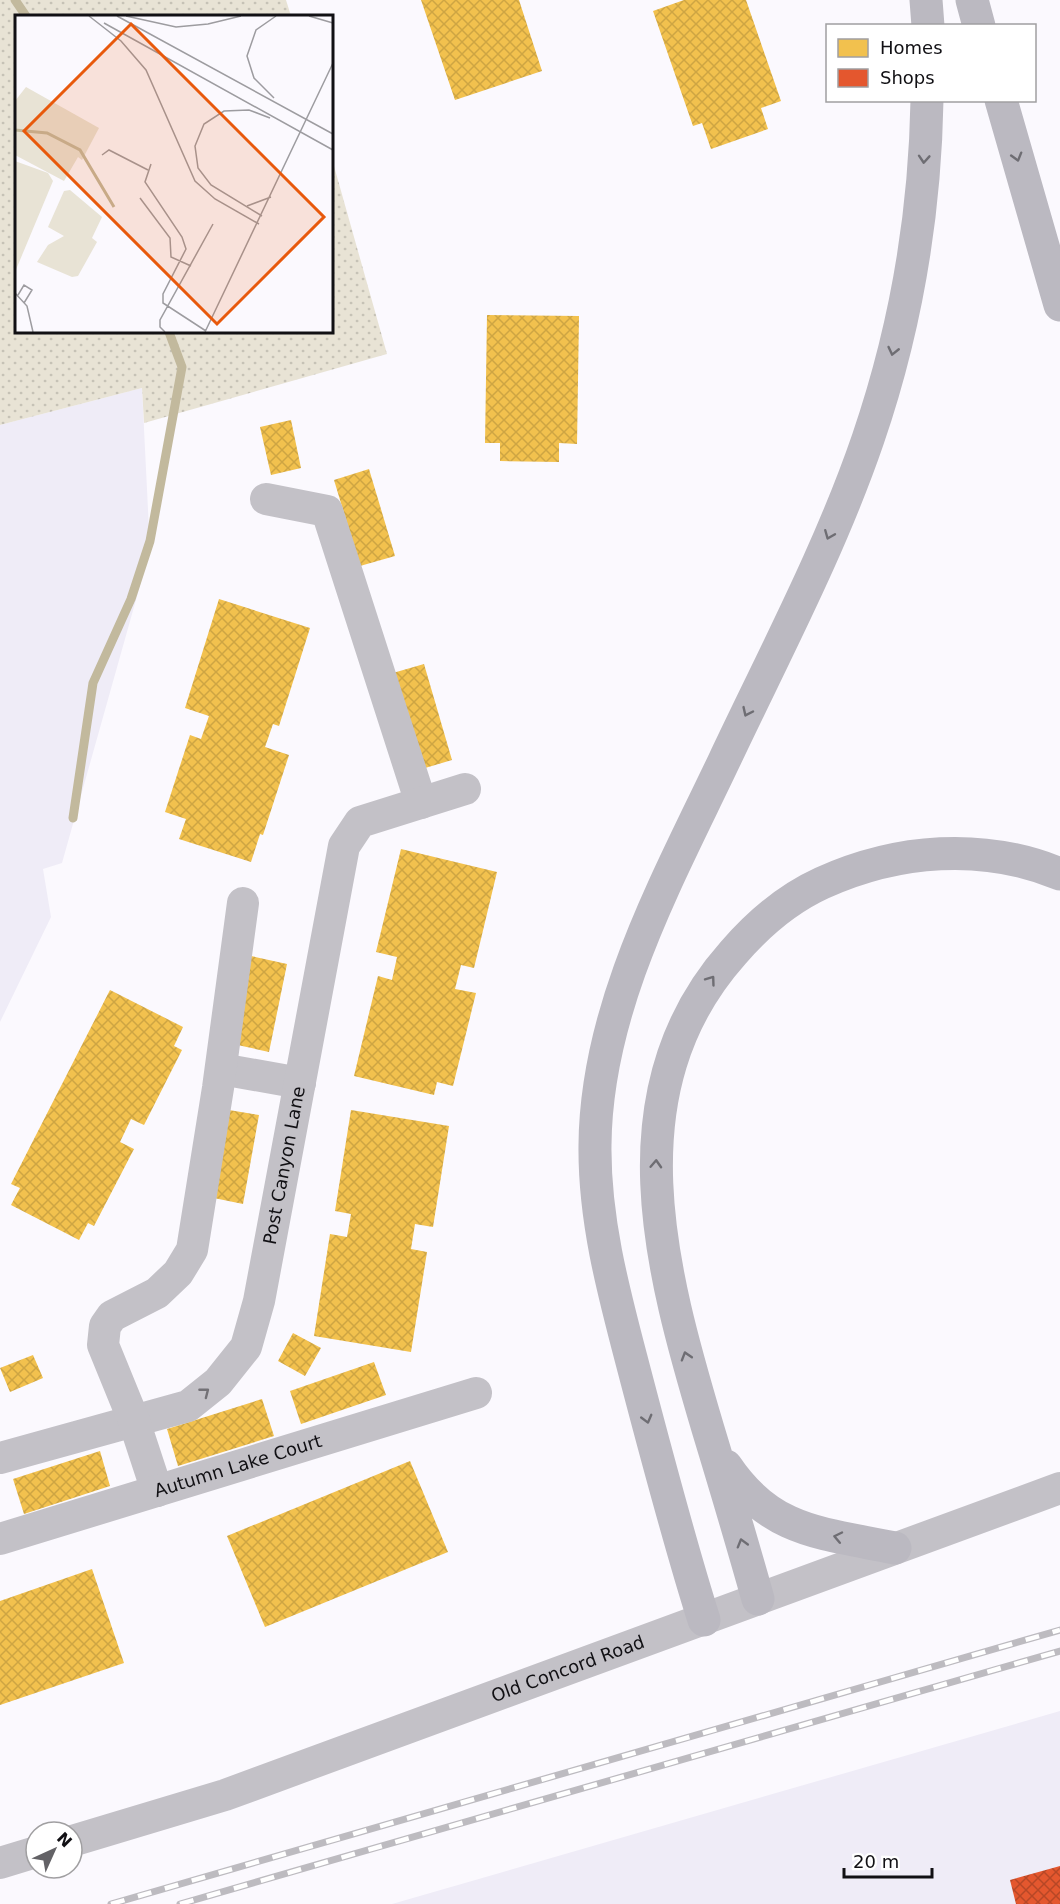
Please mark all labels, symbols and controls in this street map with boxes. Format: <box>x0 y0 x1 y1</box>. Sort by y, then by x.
inset map <box>15 15 333 333</box>
legend <box>826 24 1036 102</box>
text: Homes <box>880 37 943 58</box>
text: Shops <box>880 67 935 88</box>
one-way arrow <box>1010 151 1022 162</box>
one-way arrow <box>917 154 930 163</box>
one-way arrow <box>887 346 900 356</box>
one-way arrow <box>824 529 836 540</box>
one-way arrow <box>742 705 754 716</box>
one-way arrow <box>704 976 715 987</box>
street label: Post Canyon Lane <box>259 1084 309 1246</box>
one-way arrow <box>649 1159 662 1168</box>
one-way arrow <box>681 1351 693 1362</box>
one-way arrow <box>199 1389 210 1400</box>
one-way arrow <box>640 1413 652 1423</box>
street label: Autumn Lake Court <box>152 1430 324 1501</box>
one-way arrow <box>833 1531 843 1544</box>
one-way arrow <box>737 1538 749 1548</box>
street label: Old Concord Road <box>488 1631 647 1706</box>
north arrow <box>24 1820 84 1880</box>
text: N <box>53 1828 76 1851</box>
scale bar <box>844 1841 932 1879</box>
text: 20 m <box>853 1851 899 1872</box>

